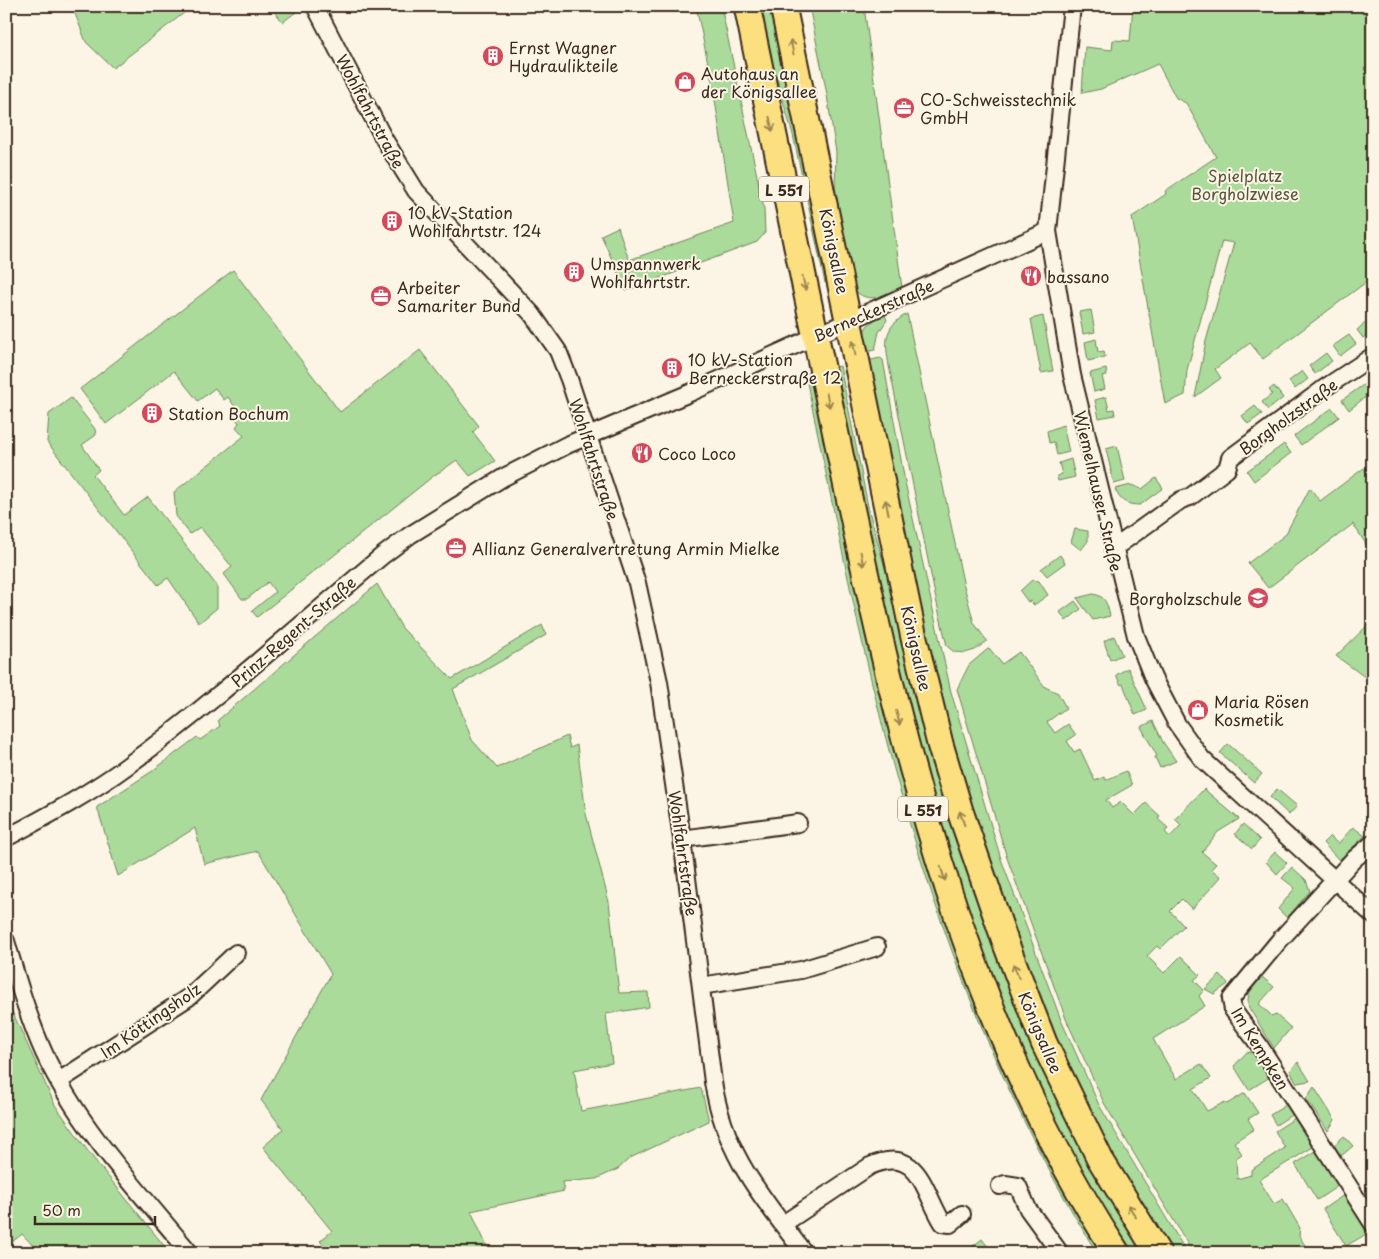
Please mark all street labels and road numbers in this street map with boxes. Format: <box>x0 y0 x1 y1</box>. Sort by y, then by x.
street label: Wohlfahrtstraße <box>331 50 411 172</box>
road number: L 551 <box>759 176 809 202</box>
street label: Königsallee <box>814 206 856 296</box>
street label: Berneckerstraße <box>809 273 937 347</box>
street label: Borgholzstraße <box>1234 372 1342 460</box>
street label: Wohlfahrtstraße <box>564 395 626 523</box>
street label: Wiemelhauser Straße <box>1069 408 1129 574</box>
street label: Prinz-Regent-Straße <box>225 570 361 692</box>
street label: Königsallee <box>896 603 939 693</box>
street label: Wohlfahrtstraße <box>663 789 705 917</box>
road number: L 551 <box>898 796 948 822</box>
street label: Im Köttingsholz <box>95 976 205 1064</box>
street label: Königsallee <box>1013 987 1069 1077</box>
street label: Im Kempken <box>1226 1002 1296 1094</box>

